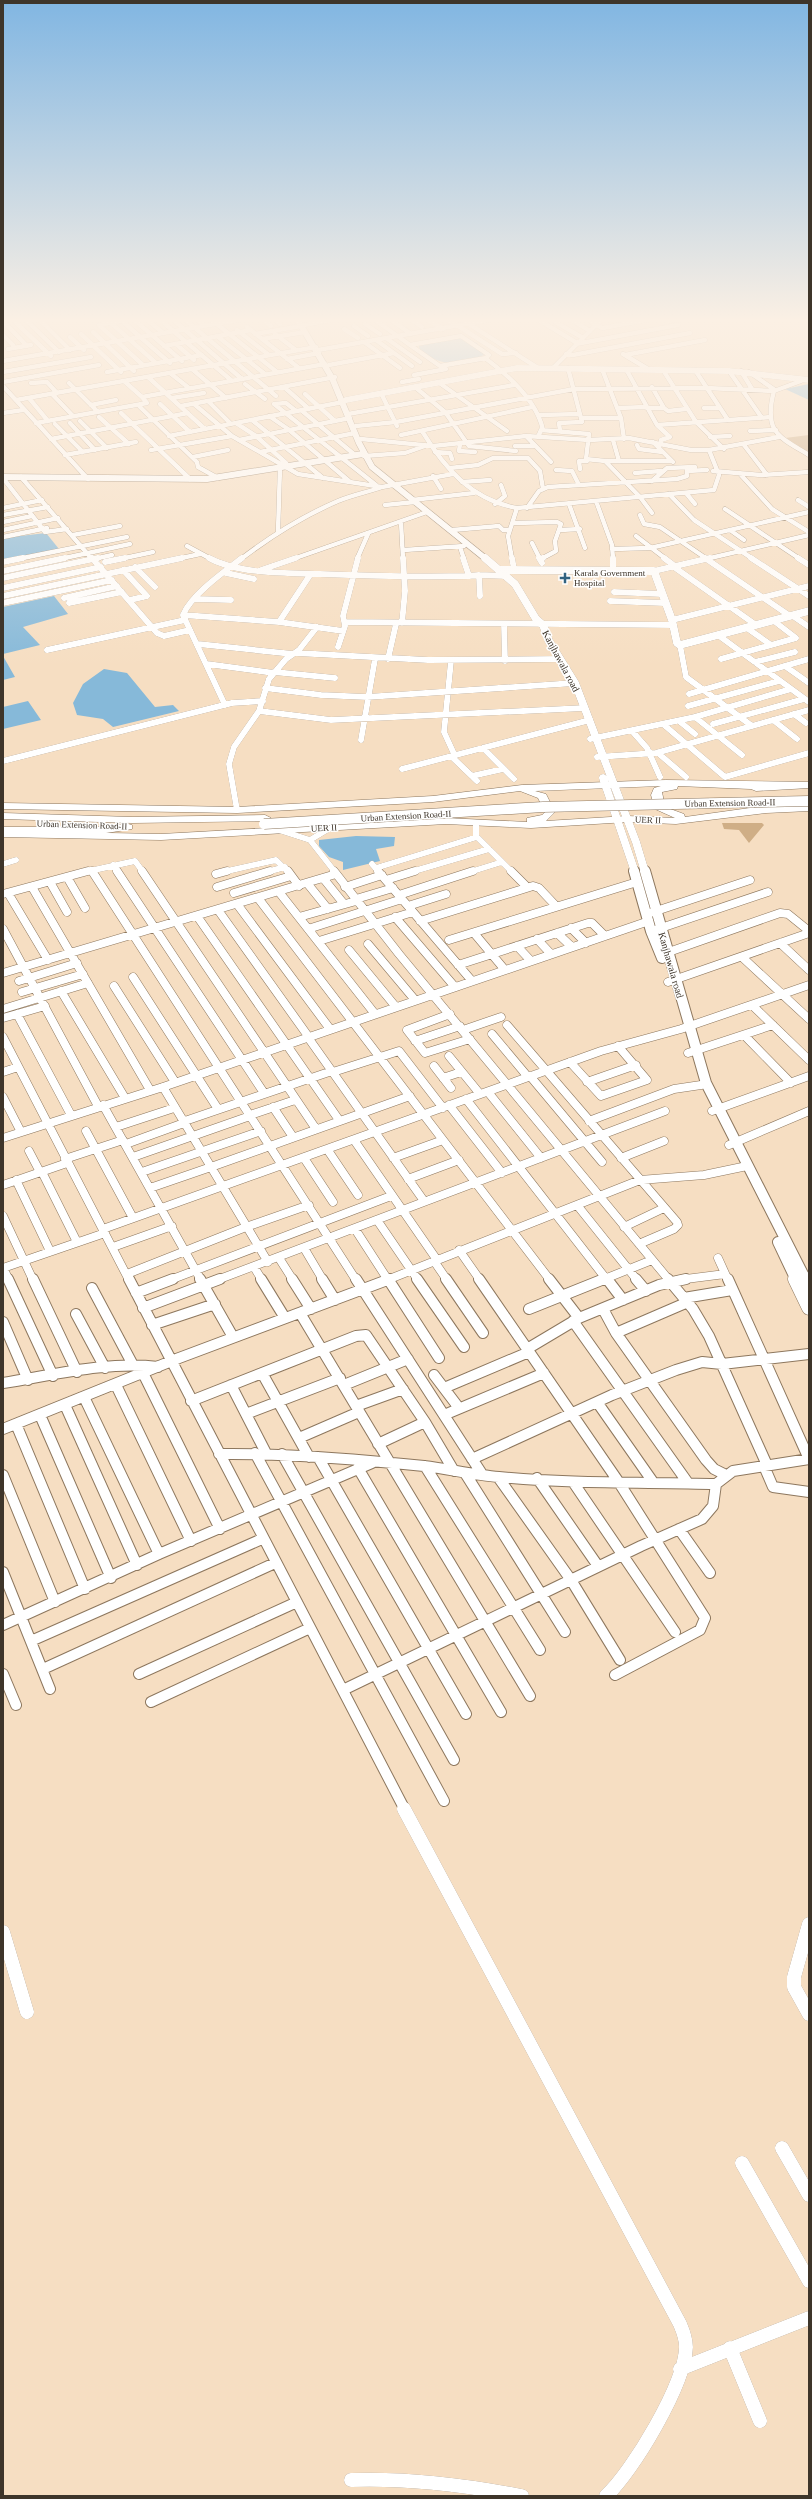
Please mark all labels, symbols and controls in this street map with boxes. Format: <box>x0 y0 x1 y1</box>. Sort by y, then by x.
place label: Karala Government Hospital <box>574 568 646 588</box>
marker: Karala Government Hospital <box>559 572 571 584</box>
street label: Kanjhawala road <box>540 628 582 694</box>
street label: Urban Extension Road-II <box>684 797 776 809</box>
street label: Urban Extension Road-II <box>360 809 452 823</box>
street label: UER II <box>635 815 661 825</box>
street label: Urban Extension Road-II <box>36 818 128 832</box>
street label: UER II <box>311 822 337 834</box>
street label: Kanjhawala road <box>656 931 686 999</box>

